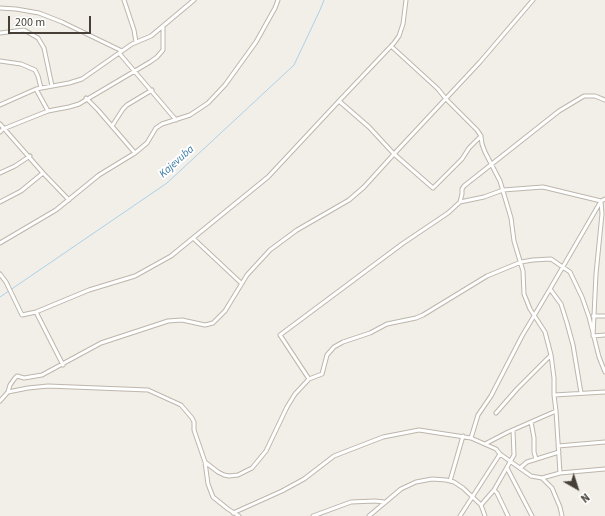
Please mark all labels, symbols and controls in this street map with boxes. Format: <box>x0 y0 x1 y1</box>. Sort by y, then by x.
scale bar <box>10 8 93 34</box>
text: 200 m <box>15 14 45 31</box>
water label: Kajevuba <box>157 143 197 181</box>
north arrow <box>557 468 597 508</box>
text: N <box>577 490 592 506</box>

